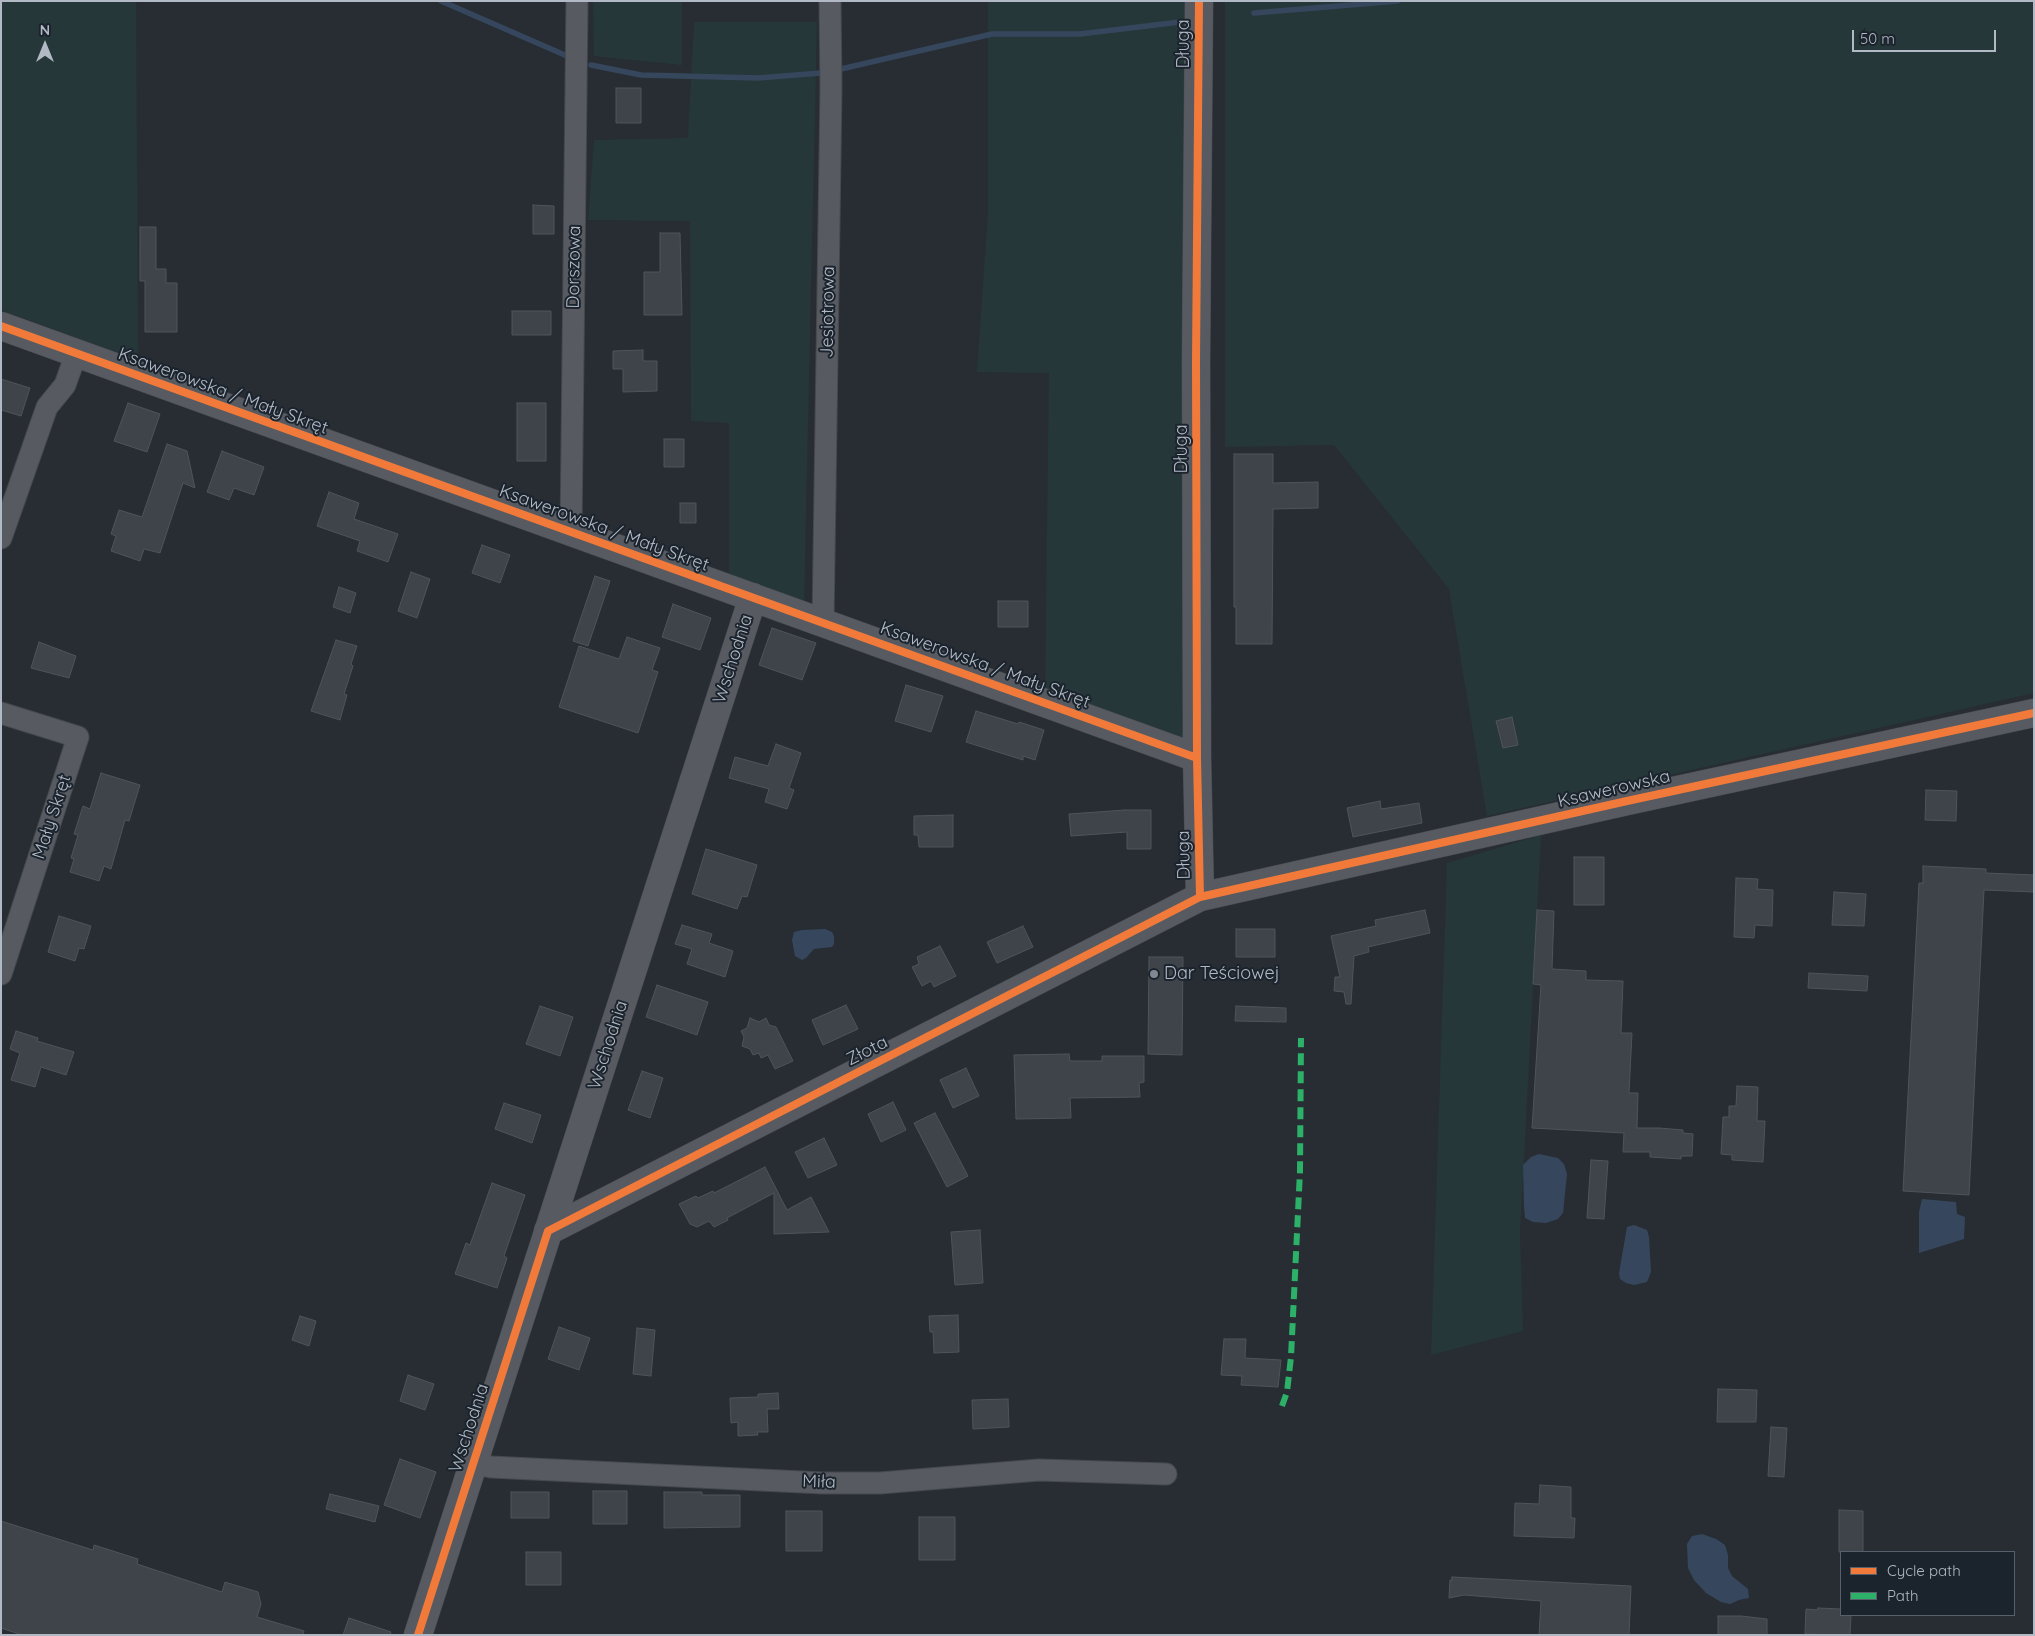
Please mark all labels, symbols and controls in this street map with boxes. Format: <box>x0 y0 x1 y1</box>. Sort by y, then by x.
street label: Długa <box>1173 19 1195 69</box>
north arrow <box>20 20 70 70</box>
scale bar <box>1855 20 1999 52</box>
text: N <box>40 21 50 39</box>
text: 50 m <box>1860 29 1895 48</box>
street label: Dorszowa <box>562 225 586 309</box>
street label: Jesiotrowa <box>816 266 840 358</box>
street label: Ksawerowska / Mały Skręt <box>115 343 331 439</box>
street label: Długa <box>1171 424 1193 474</box>
street label: Ksawerowska / Mały Skręt <box>496 480 712 576</box>
street label: Wschodnia <box>708 612 758 706</box>
street label: Ksawerowska / Mały Skręt <box>877 617 1093 713</box>
street label: Ksawerowska <box>1556 766 1672 812</box>
street label: Mały Skręt <box>28 772 76 862</box>
street label: Długa <box>1173 830 1195 880</box>
place label: Dar Teściowej <box>1164 963 1280 985</box>
marker: Dar Teściowej <box>1148 968 1160 980</box>
street label: Wschodnia <box>583 998 633 1092</box>
street label: Złota <box>843 1031 891 1071</box>
street label: Wschodnia <box>444 1381 494 1475</box>
street label: Miła <box>802 1471 836 1493</box>
legend <box>1840 1551 2015 1616</box>
text: Cycle path <box>1887 1561 1961 1580</box>
text: Path <box>1887 1586 1919 1605</box>

